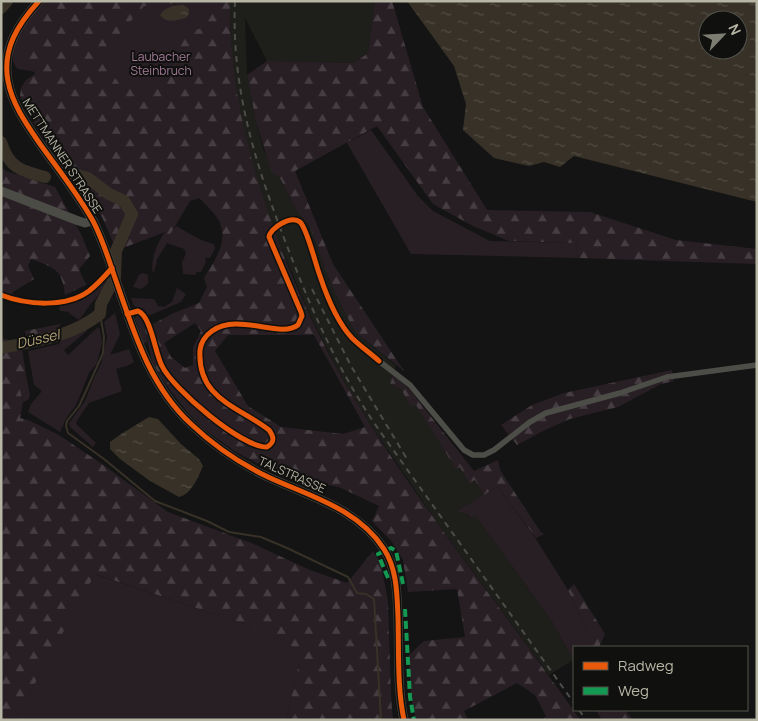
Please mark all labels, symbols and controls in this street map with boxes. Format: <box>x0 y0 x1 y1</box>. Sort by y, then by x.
north arrow <box>698 10 748 60</box>
text: N <box>724 21 746 38</box>
park label: Laubacher Steinbruch <box>130 48 192 79</box>
street label: METTMANNER STRASSE <box>19 95 106 217</box>
water label: Düssel <box>14 324 63 353</box>
street label: TALSTRASSE <box>256 452 329 497</box>
legend <box>573 646 748 711</box>
text: Radweg <box>618 655 674 676</box>
text: Weg <box>618 680 649 701</box>

